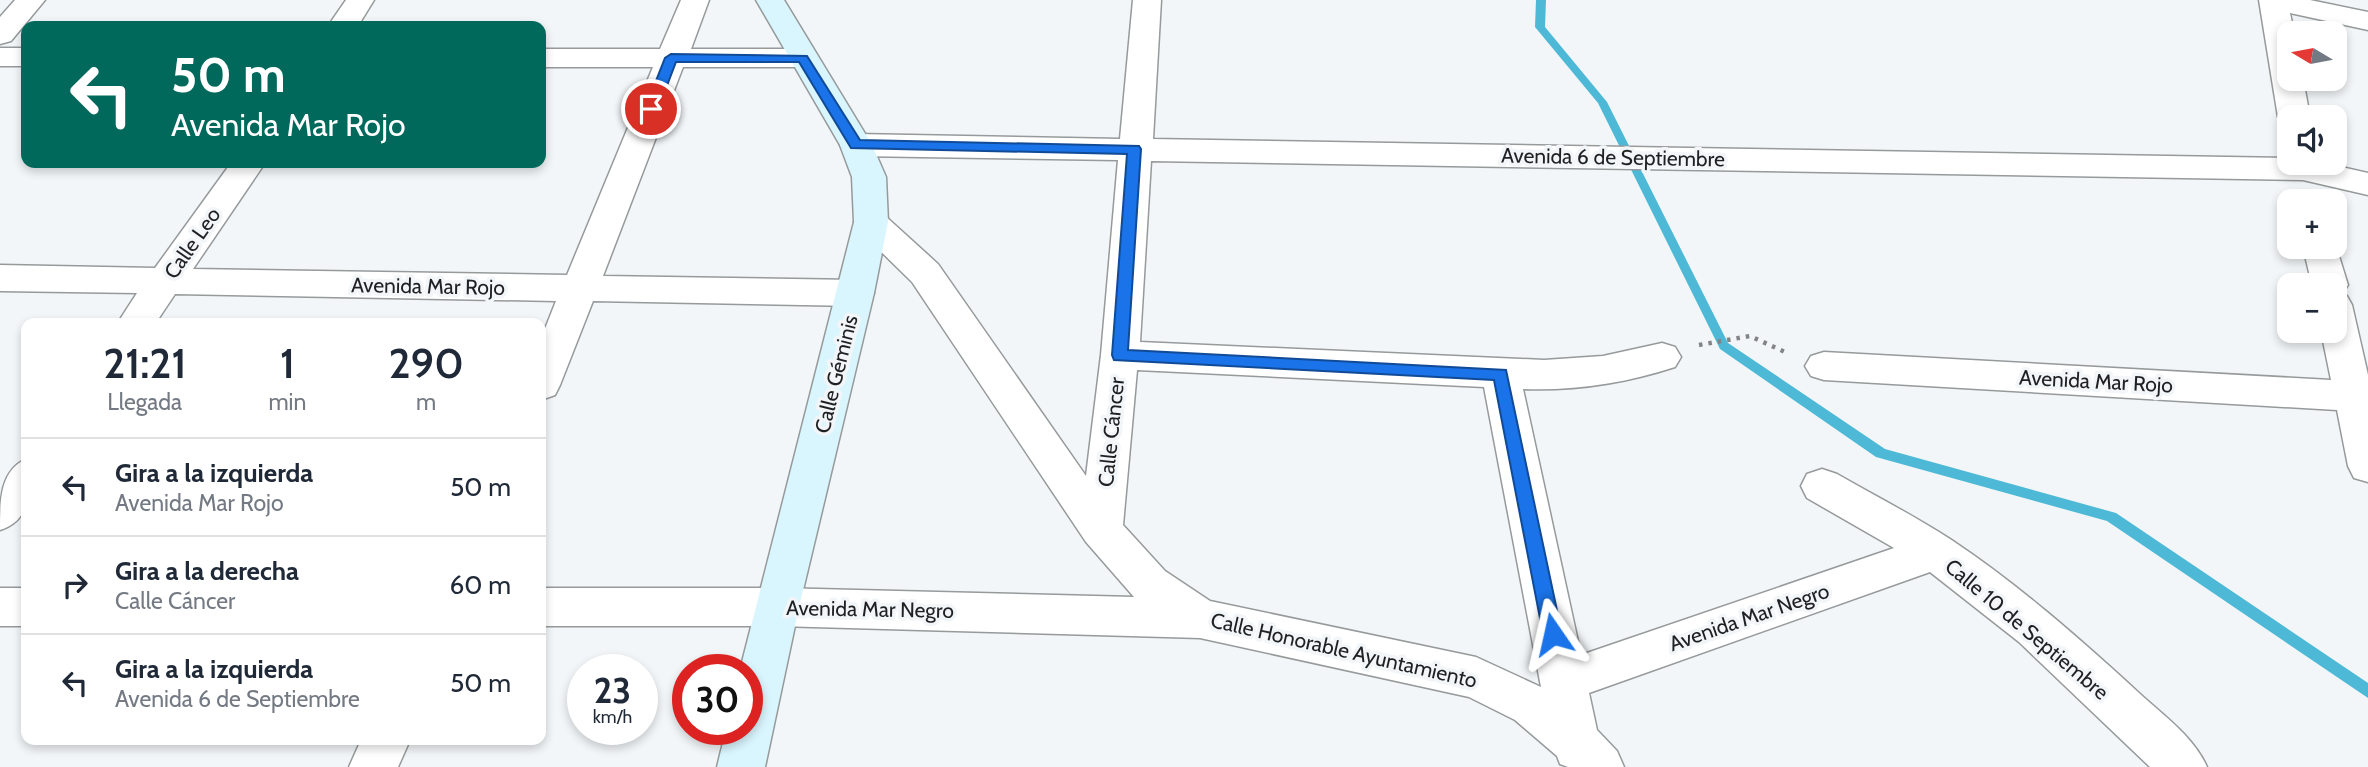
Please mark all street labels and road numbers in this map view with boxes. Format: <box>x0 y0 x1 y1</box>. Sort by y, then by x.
street label: Avenida 6 de Septiembre <box>1501 143 1725 171</box>
street label: Calle Leo <box>159 203 225 283</box>
street label: Avenida Mar Rojo <box>351 272 505 301</box>
street label: Calle Géminis <box>809 312 863 436</box>
street label: Avenida Mar Rojo <box>2018 364 2174 399</box>
street label: Calle Cáncer <box>1093 376 1129 488</box>
street label: Calle 10 de Septiembre <box>1940 553 2114 705</box>
street label: Avenida Mar Negro <box>1666 578 1832 656</box>
street label: Avenida Mar Negro <box>786 595 954 623</box>
street label: Calle Honorable Ayuntamiento <box>1208 607 1480 693</box>

